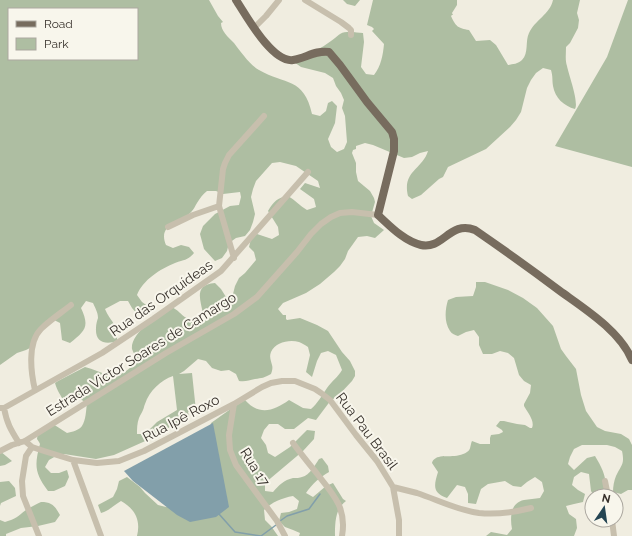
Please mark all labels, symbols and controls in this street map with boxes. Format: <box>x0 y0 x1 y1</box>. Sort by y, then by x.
legend <box>8 8 138 60</box>
text: Road <box>44 17 73 31</box>
text: Park <box>44 37 69 51</box>
street label: Rua das Orquídeas <box>107 256 216 339</box>
street label: Estrada Victor Soares de Camargo <box>43 289 239 419</box>
street label: Rua Pau Brasil <box>333 389 401 473</box>
street label: Rua Ipê Roxo <box>140 391 222 445</box>
street label: Rua 17 <box>237 445 273 489</box>
north arrow <box>584 488 624 528</box>
text: N <box>601 491 612 506</box>

